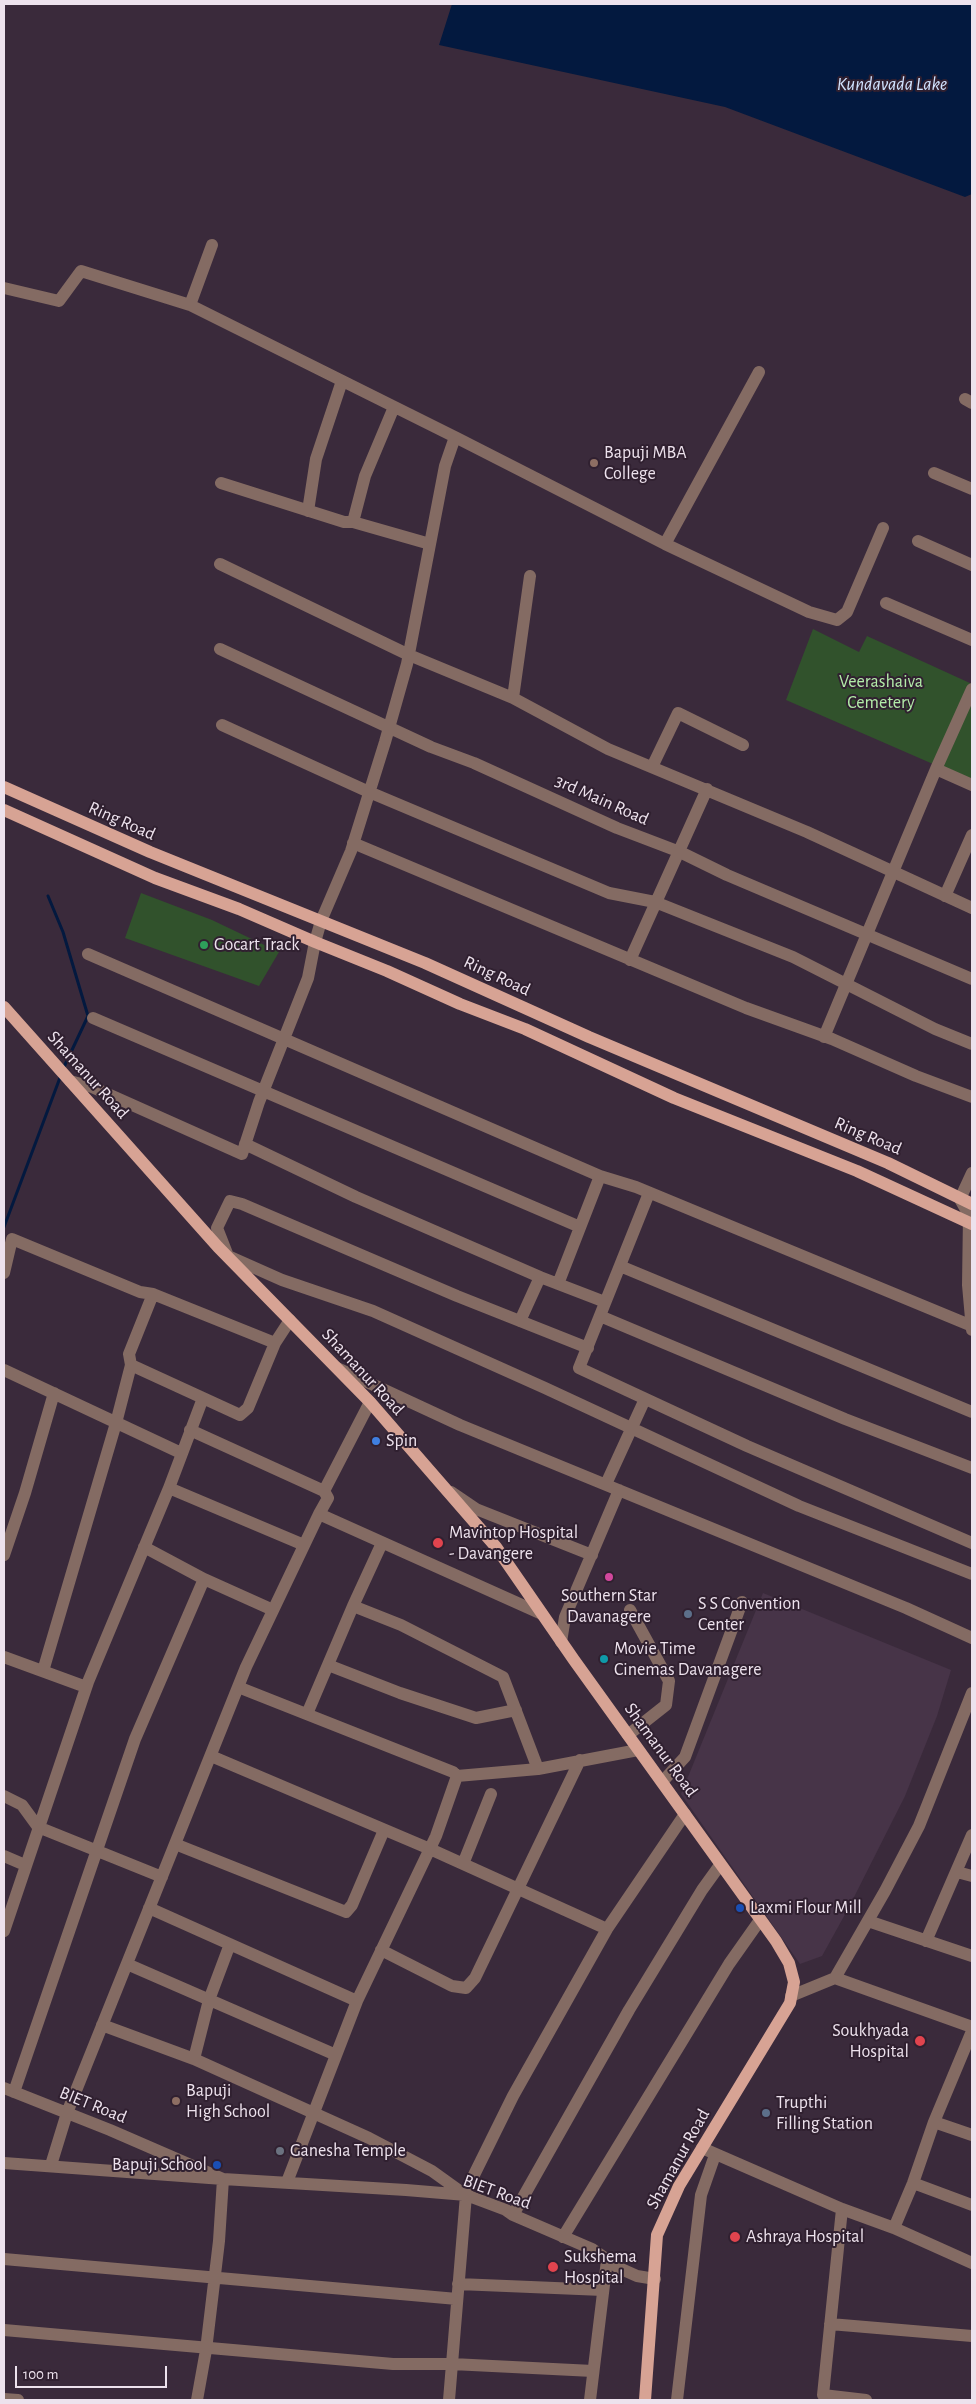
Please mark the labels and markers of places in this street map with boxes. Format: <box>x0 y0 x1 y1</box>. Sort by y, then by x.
place label: Bapuji MBA College <box>604 442 687 484</box>
marker: Bapuji MBA College <box>588 457 600 469</box>
place label: Gocart Track <box>214 934 299 956</box>
marker: Gocart Track <box>198 939 210 951</box>
place label: Spin <box>386 1430 417 1452</box>
marker: Spin <box>370 1435 382 1447</box>
place label: Mavintop Hospital - Davangere <box>449 1522 578 1565</box>
marker: Mavintop Hospital - Davangere <box>431 1536 445 1550</box>
marker: Southern Star Davanagere <box>603 1571 615 1583</box>
place label: Southern Star Davanagere <box>561 1585 657 1628</box>
place label: S S Convention Center <box>698 1593 801 1636</box>
marker: S S Convention Center <box>682 1608 694 1620</box>
place label: Movie Time Cinemas Davanagere <box>614 1638 762 1680</box>
marker: Movie Time Cinemas Davanagere <box>598 1653 610 1665</box>
place label: Laxmi Flour Mill <box>750 1897 862 1919</box>
marker: Laxmi Flour Mill <box>734 1902 746 1914</box>
place label: Soukhyada Hospital <box>832 2020 909 2062</box>
marker: Soukhyada Hospital <box>913 2034 927 2048</box>
place label: Bapuji High School <box>186 2080 270 2122</box>
place label: Trupthi Filling Station <box>776 2092 873 2134</box>
marker: Bapuji High School <box>170 2095 182 2107</box>
marker: Trupthi Filling Station <box>760 2107 772 2119</box>
place label: Ganesha Temple <box>290 2140 406 2162</box>
marker: Ganesha Temple <box>274 2145 286 2157</box>
place label: Bapuji School <box>112 2154 207 2176</box>
marker: Bapuji School <box>211 2159 223 2171</box>
place label: Ashraya Hospital <box>746 2226 864 2248</box>
marker: Ashraya Hospital <box>728 2230 742 2244</box>
place label: Sukshema Hospital <box>564 2246 637 2288</box>
marker: Sukshema Hospital <box>546 2260 560 2274</box>

